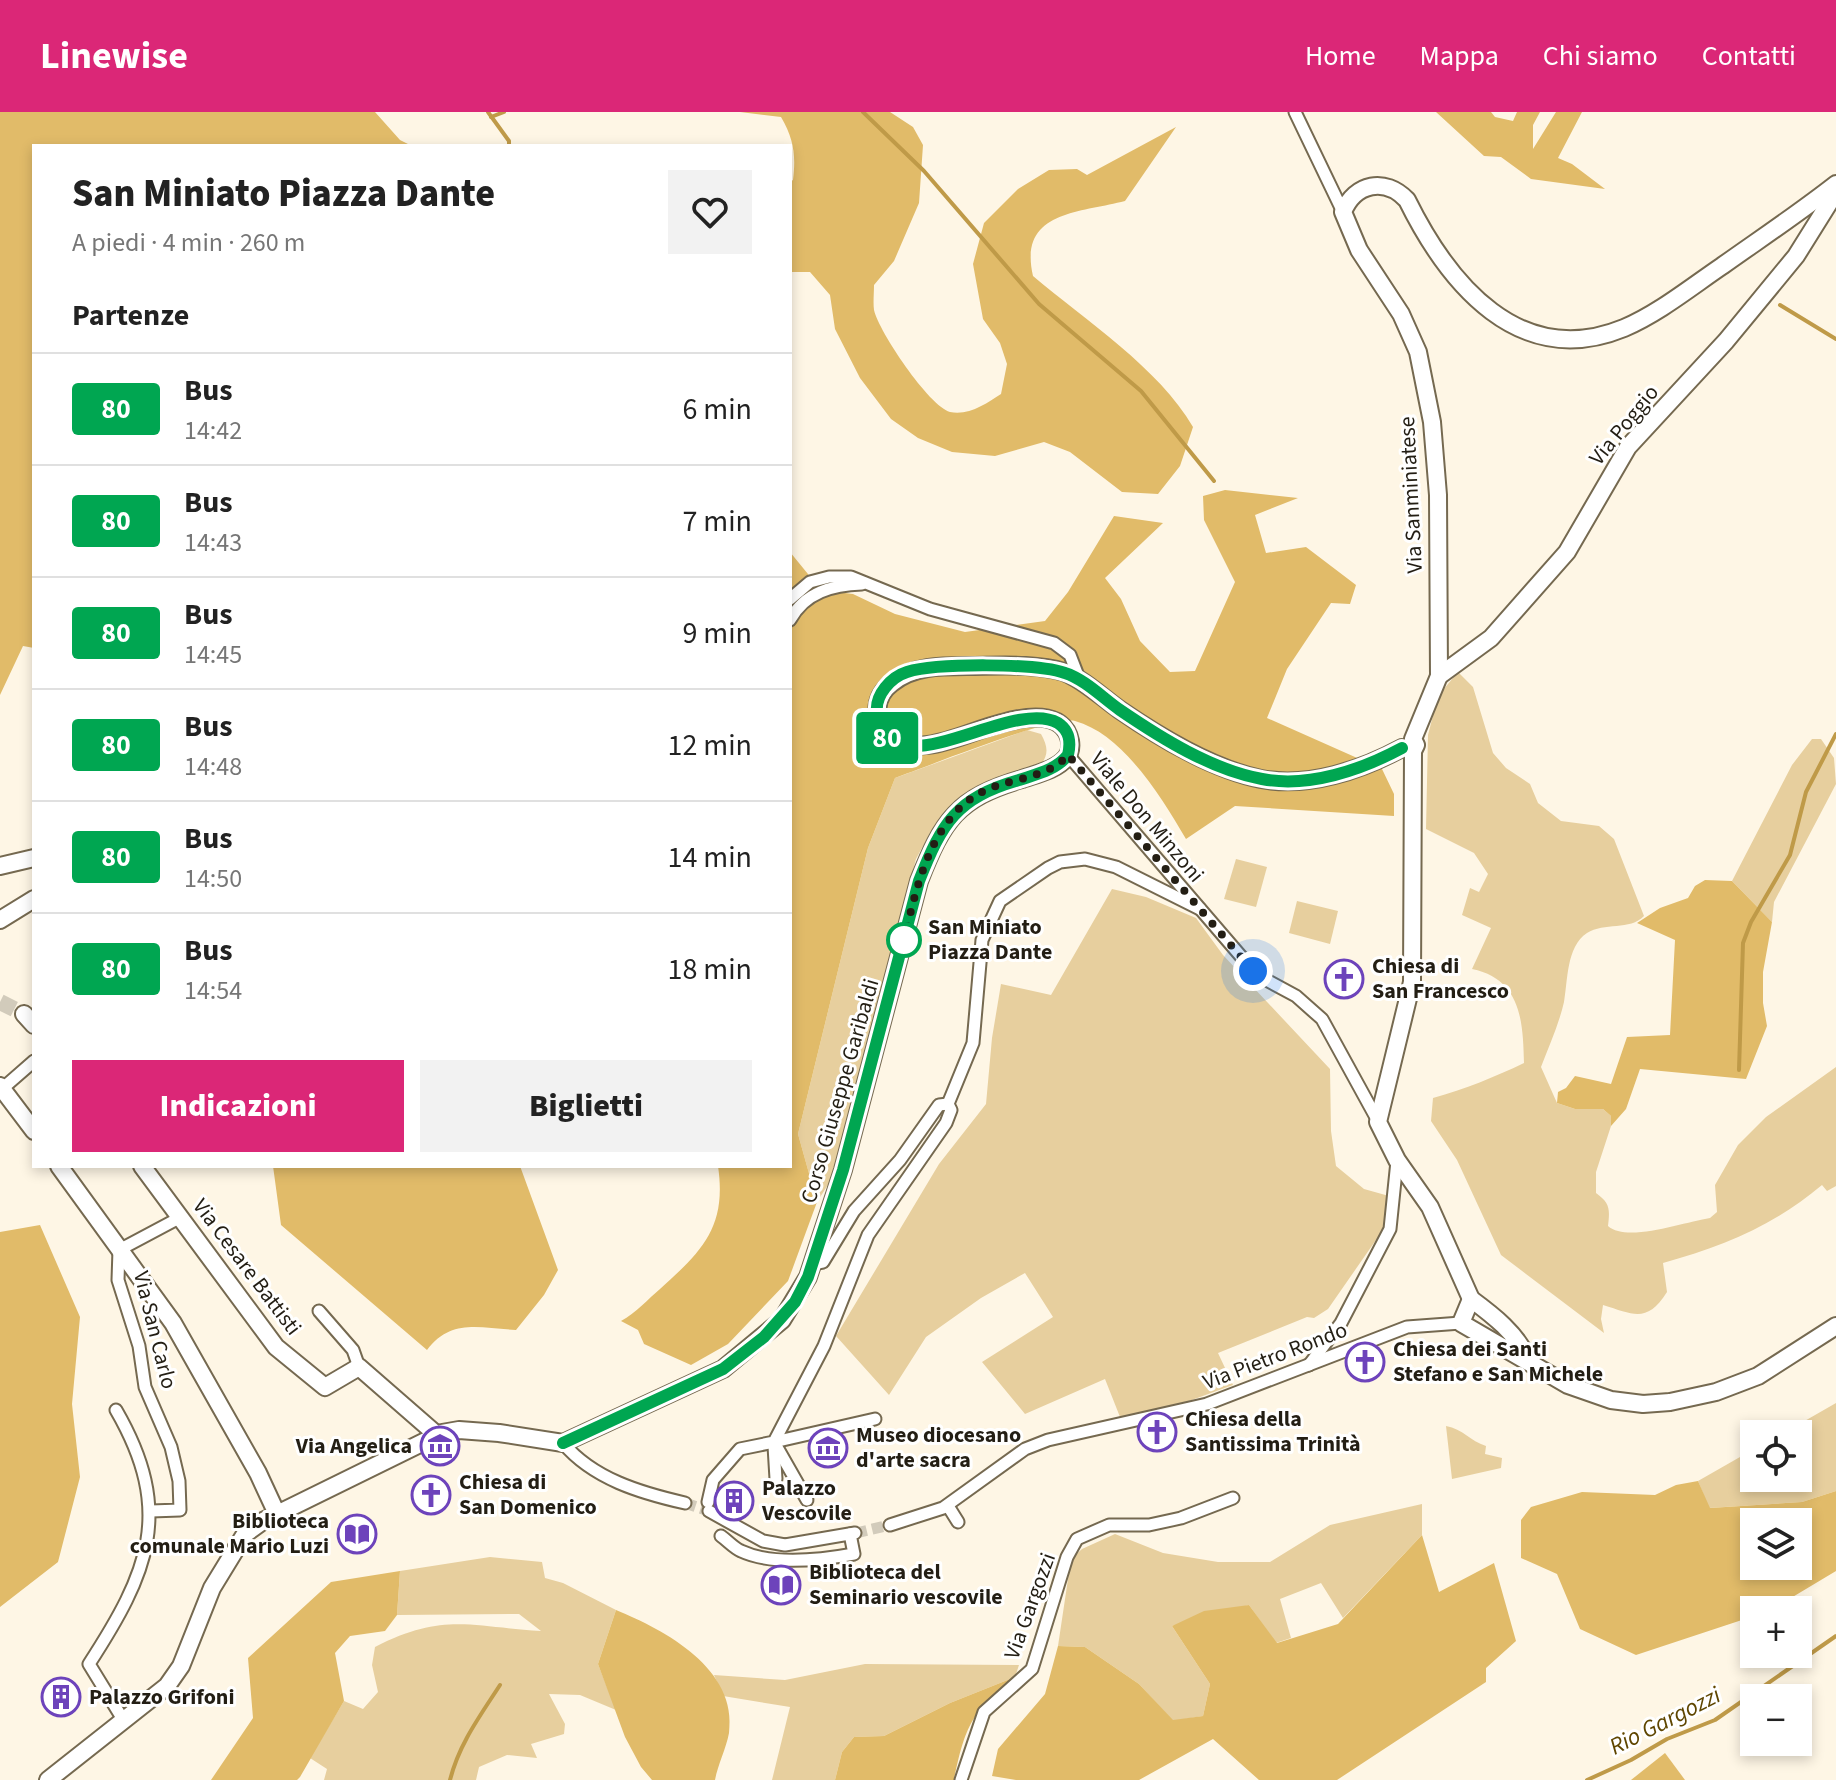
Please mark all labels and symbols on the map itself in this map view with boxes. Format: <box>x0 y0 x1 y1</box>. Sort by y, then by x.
street label: Via Poggio <box>1581 378 1667 472</box>
street label: Via Sanminiatese <box>1391 416 1431 574</box>
line badge: 80 <box>851 712 923 764</box>
street label: Viale Don Minzoni <box>1082 744 1212 890</box>
place label: San Miniato Piazza Dante <box>928 911 1052 968</box>
marker: San Miniato Piazza Dante <box>887 923 921 957</box>
place label: Chiesa di San Francesco <box>1372 950 1509 1007</box>
your location <box>1233 951 1273 991</box>
church icon: Chiesa di San Francesco <box>1323 958 1365 1000</box>
street label: Corso Giuseppe Garibaldi <box>793 975 887 1207</box>
street label: Via Cesare Battisti <box>185 1192 309 1342</box>
street label: Via San Carlo <box>125 1268 185 1392</box>
street label: Via Pietro Rondo <box>1198 1314 1352 1398</box>
place label: Chiesa dei Santi Stefano e San Michele <box>1393 1333 1603 1390</box>
church icon: Chiesa dei Santi Stefano e San Michele <box>1344 1341 1386 1383</box>
place label: Chiesa della Santissima Trinità <box>1185 1403 1361 1460</box>
church icon: Chiesa della Santissima Trinità <box>1136 1411 1178 1453</box>
place label: Museo diocesano d'arte sacra <box>856 1419 1021 1476</box>
museum icon: Via Angelica <box>419 1425 461 1467</box>
museum icon: Museo diocesano d'arte sacra <box>807 1427 849 1469</box>
place label: Via Angelica <box>295 1430 412 1462</box>
place label: Chiesa di San Domenico <box>459 1466 597 1523</box>
place label: Palazzo Vescovile <box>761 1472 852 1529</box>
church icon: Chiesa di San Domenico <box>410 1474 452 1516</box>
building icon: Palazzo Vescovile <box>713 1480 755 1522</box>
place label: Biblioteca comunale Mario Luzi <box>130 1505 329 1562</box>
library icon: Biblioteca comunale Mario Luzi <box>336 1513 378 1555</box>
street label: Via Gargozzi <box>996 1548 1064 1664</box>
place label: Biblioteca del Seminario vescovile <box>809 1556 1003 1613</box>
library icon: Biblioteca del Seminario vescovile <box>760 1564 802 1606</box>
building icon: Palazzo Grifoni <box>40 1676 82 1718</box>
water label: Rio Gargozzi <box>1603 1678 1727 1764</box>
place label: Palazzo Grifoni <box>89 1681 235 1713</box>

